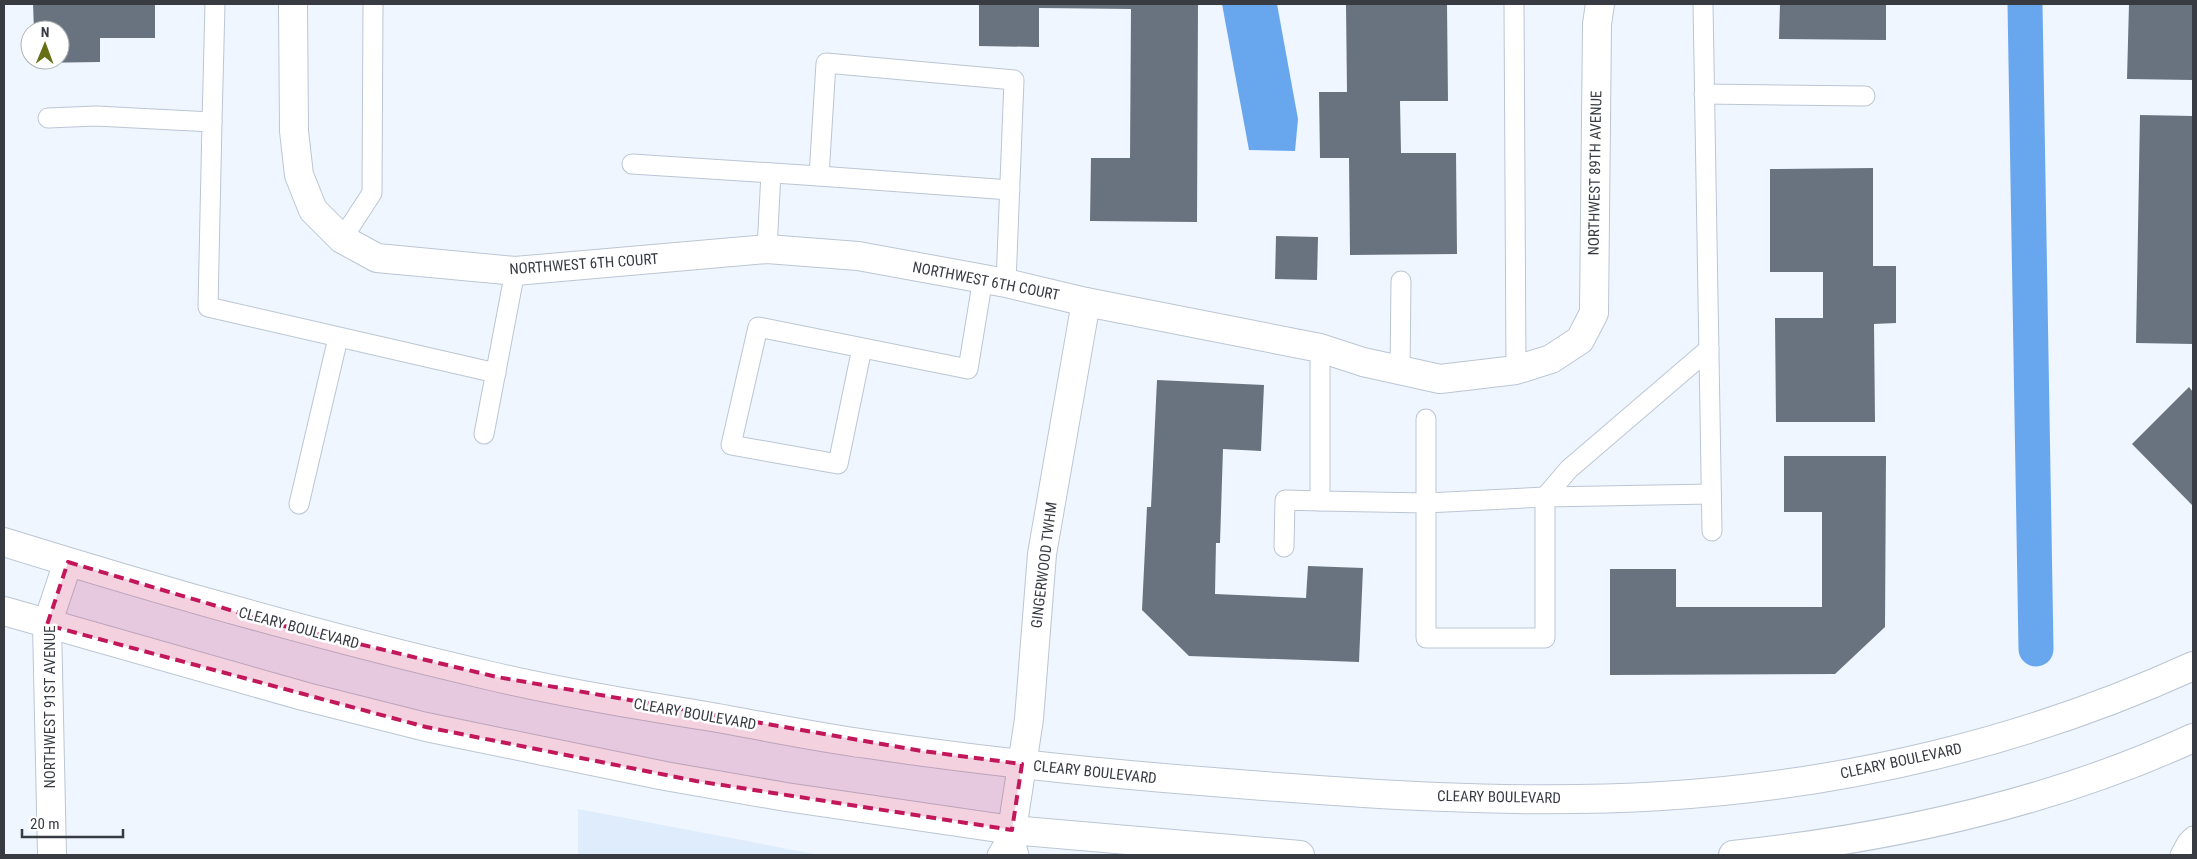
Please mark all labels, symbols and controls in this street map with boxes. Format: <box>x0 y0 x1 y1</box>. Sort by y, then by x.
north arrow <box>20 20 70 70</box>
text: N <box>41 24 50 40</box>
street label: NORTHWEST 89TH AVENUE <box>1585 90 1605 256</box>
street label: NORTHWEST 6TH COURT <box>509 250 659 278</box>
street label: NORTHWEST 6TH COURT <box>911 258 1061 304</box>
street label: GINGERWOOD TWHM <box>1027 501 1061 629</box>
street label: CLEARY BOULEVARD <box>237 603 361 653</box>
street label: NORTHWEST 91ST AVENUE <box>41 625 59 789</box>
street label: CLEARY BOULEVARD <box>632 694 758 734</box>
street label: CLEARY BOULEVARD <box>1839 739 1963 783</box>
street label: CLEARY BOULEVARD <box>1032 757 1158 787</box>
street label: CLEARY BOULEVARD <box>1437 787 1561 807</box>
scale bar <box>22 806 124 838</box>
text: 20 m <box>30 815 60 833</box>

